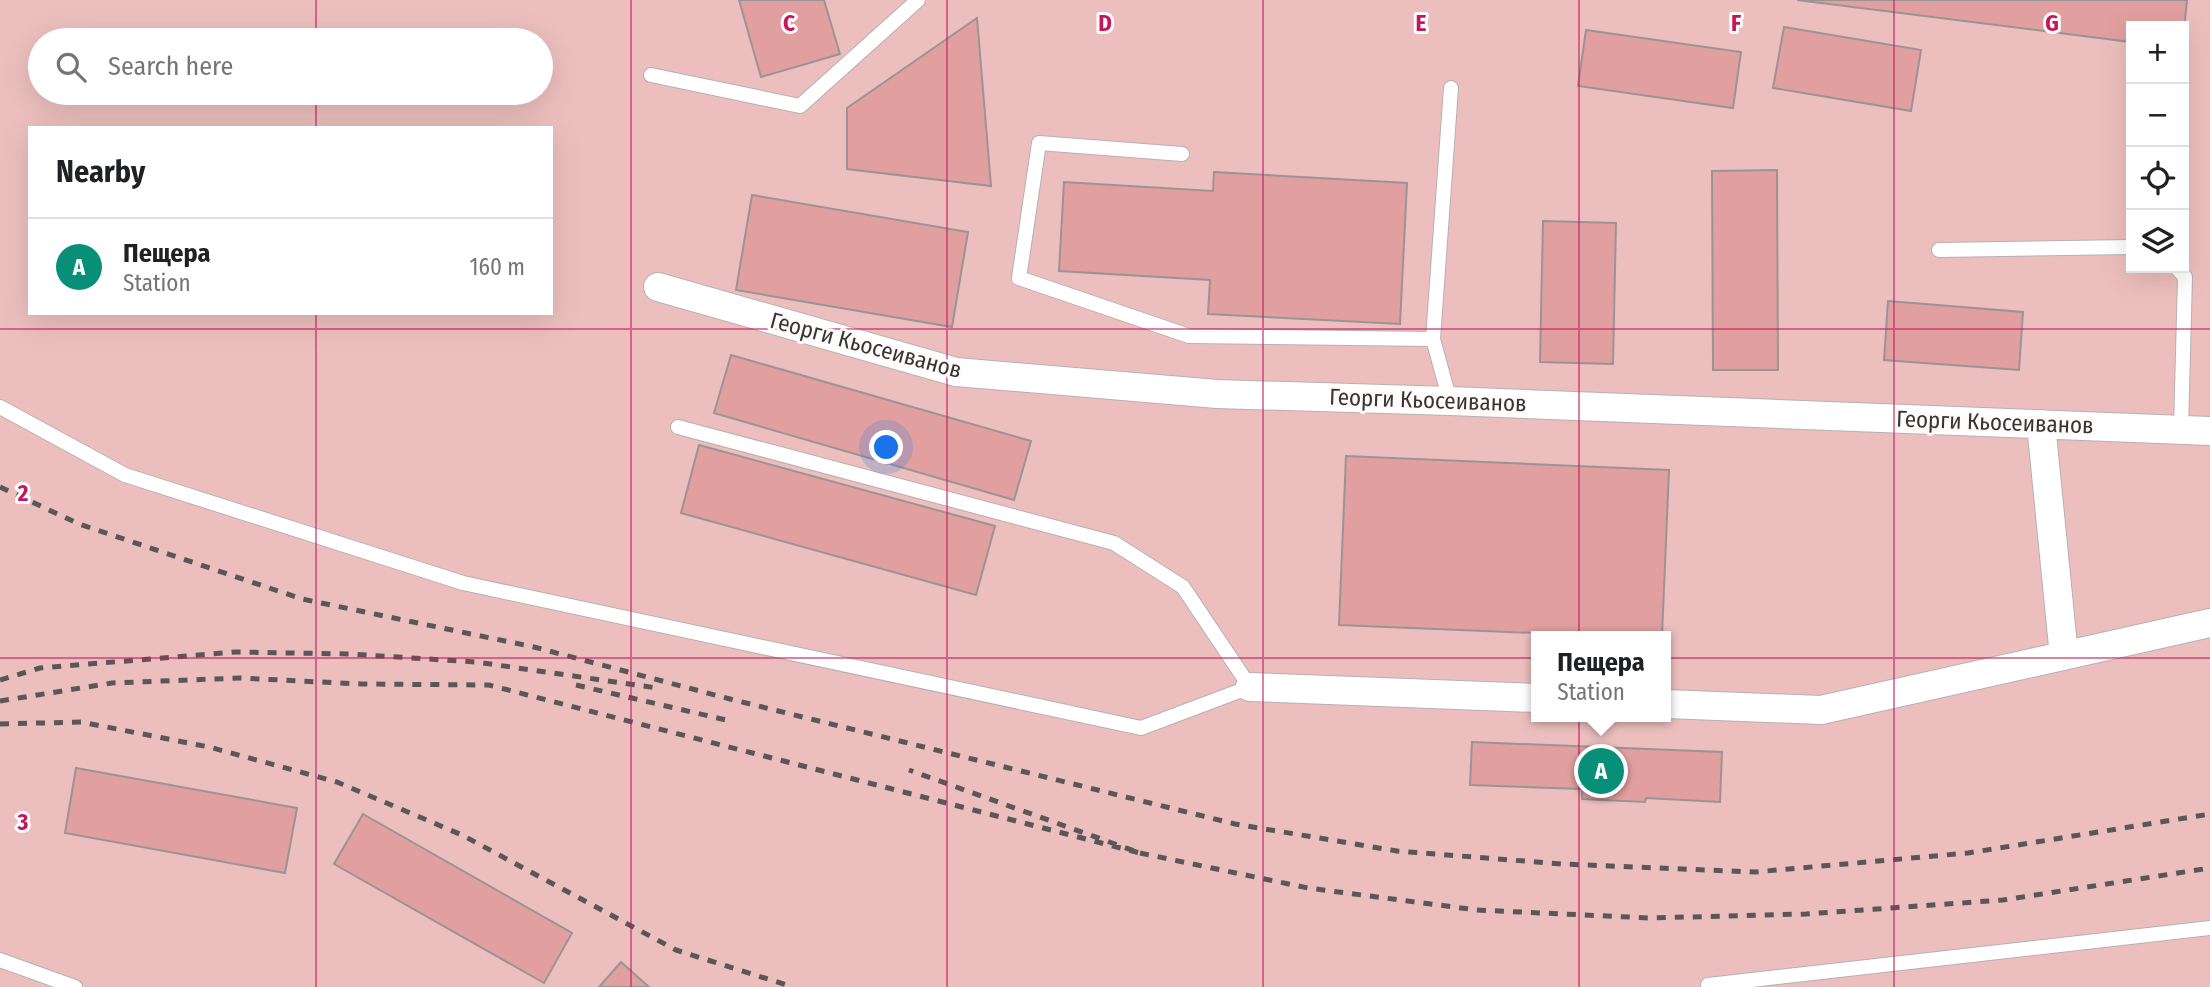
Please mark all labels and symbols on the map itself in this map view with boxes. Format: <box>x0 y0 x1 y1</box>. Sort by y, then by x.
text: C <box>783 9 795 37</box>
text: D <box>1098 9 1112 37</box>
text: E <box>1416 9 1427 37</box>
text: F <box>1731 9 1741 37</box>
text: G <box>2045 9 2059 37</box>
street label: Георги Кьосеиванов <box>767 306 965 384</box>
street label: Георги Кьосеиванов <box>1329 383 1527 417</box>
street label: Георги Кьосеиванов <box>1896 405 2094 439</box>
your location <box>869 430 903 464</box>
text: 2 <box>17 479 29 507</box>
pin: A <box>1578 745 1624 797</box>
text: 3 <box>17 808 29 836</box>

